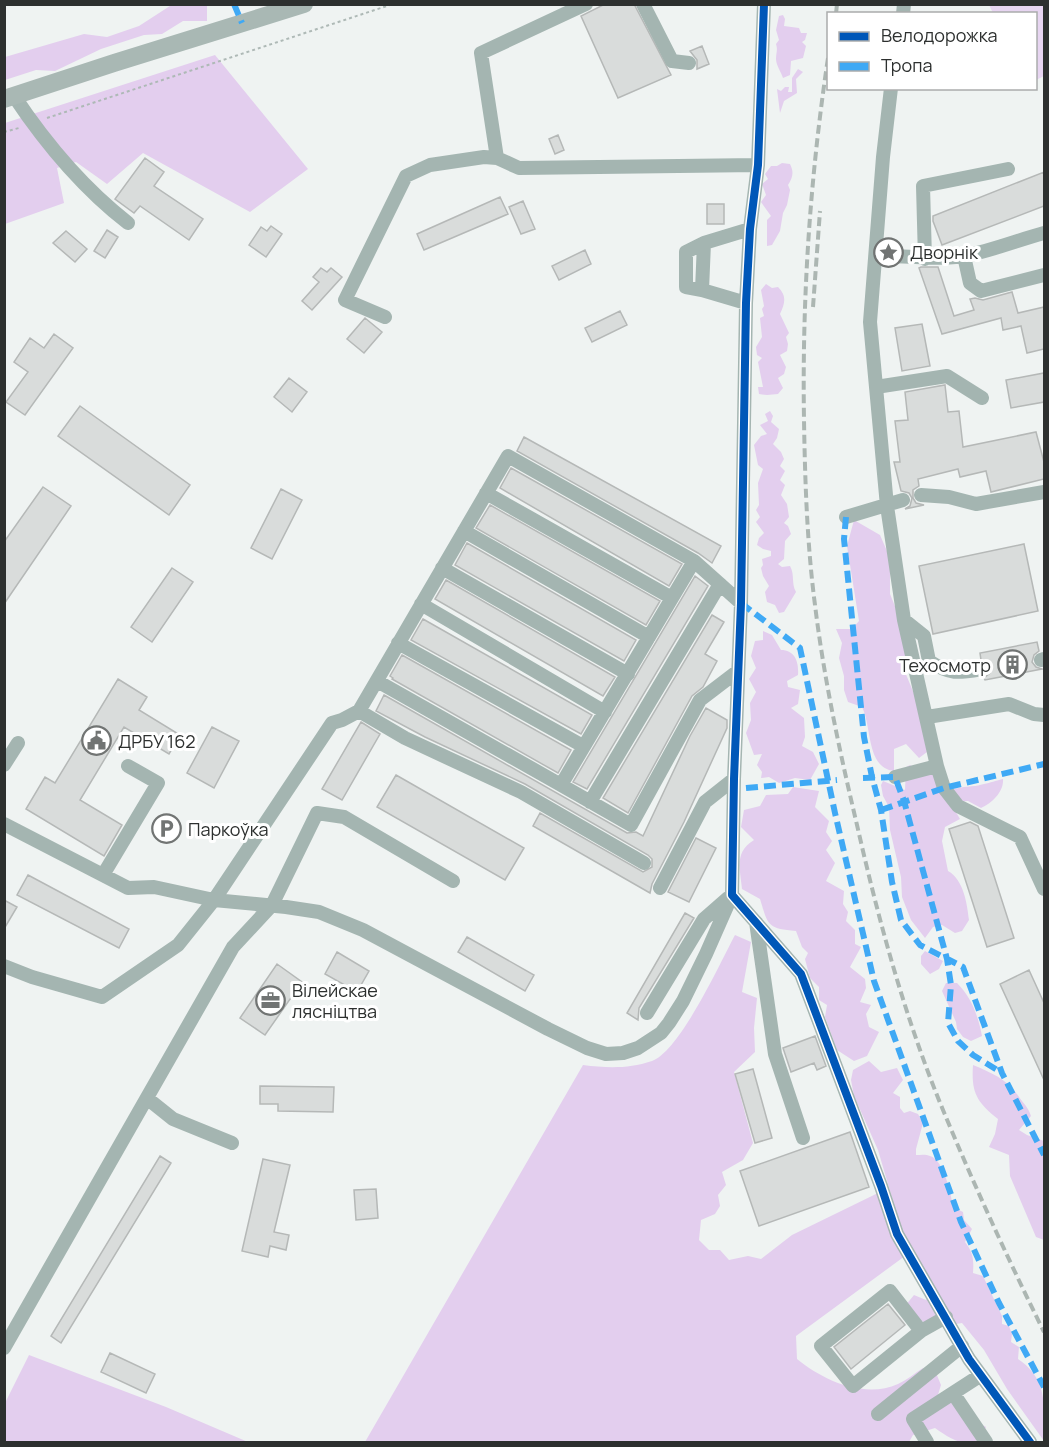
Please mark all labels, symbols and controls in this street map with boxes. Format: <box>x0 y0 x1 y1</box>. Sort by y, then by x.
legend <box>827 12 1037 90</box>
text: Велодорожка <box>881 23 998 47</box>
text: Тропа <box>881 53 932 77</box>
place icon: Дворнік <box>873 236 905 268</box>
place label: Дворнік <box>910 240 979 264</box>
building icon: Техосмотр <box>996 649 1028 681</box>
place label: Техосмотр <box>899 653 991 677</box>
public building icon: ДРБУ 162 <box>81 725 113 757</box>
place label: ДРБУ 162 <box>118 729 196 753</box>
parking icon: Паркоўка <box>151 813 183 845</box>
place label: Паркоўка <box>188 817 269 841</box>
place label: Вілейскае лясніцтва <box>292 978 378 1023</box>
office icon: Вілейскае лясніцтва <box>255 984 287 1016</box>

